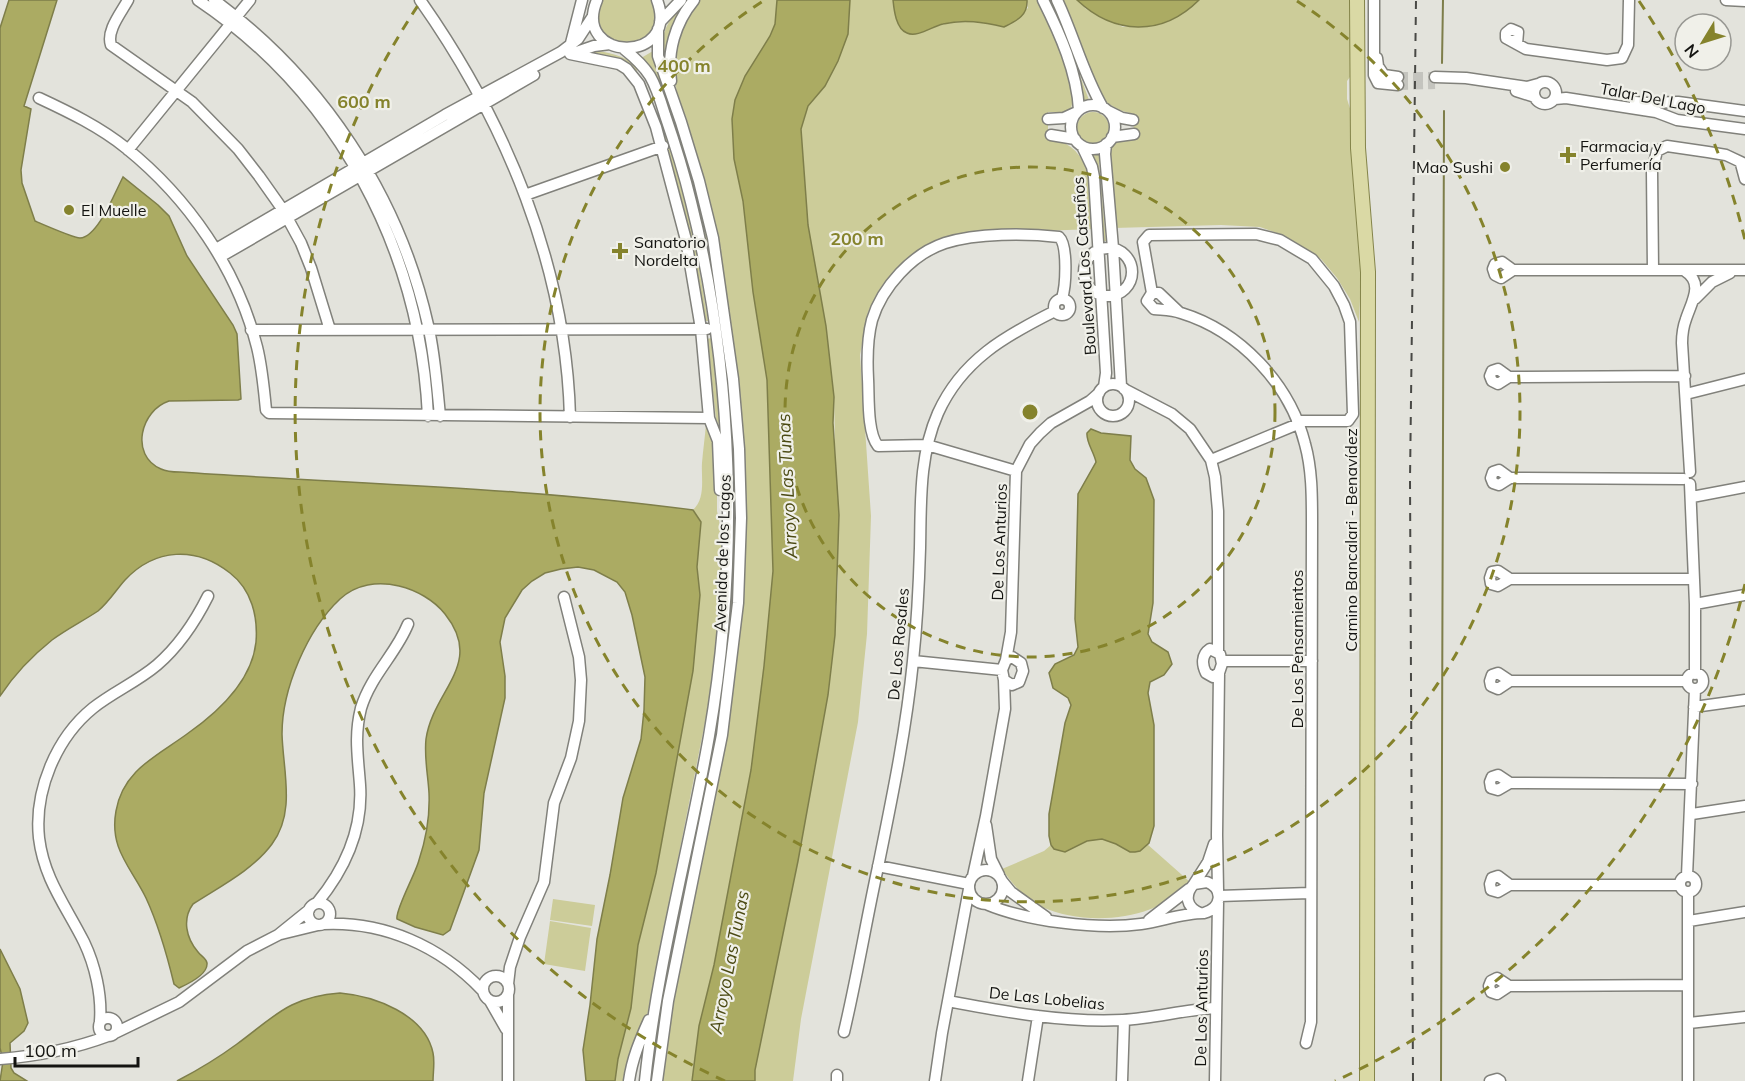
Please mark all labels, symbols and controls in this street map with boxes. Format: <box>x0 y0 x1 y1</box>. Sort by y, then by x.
north arrow <box>1673 12 1733 72</box>
text: N <box>1680 40 1703 62</box>
text: 400 m <box>657 54 711 77</box>
street label: Talar Del Lago <box>1598 78 1708 118</box>
text: 600 m <box>337 90 391 113</box>
place label: Farmacia y Perfumería <box>1580 136 1662 174</box>
marker: Farmacia y Perfumería <box>1561 148 1575 162</box>
place label: Mao Sushi <box>1416 157 1493 177</box>
marker: Mao Sushi <box>1498 160 1512 174</box>
street label: Boulevard Los Castaños <box>1068 176 1100 356</box>
place label: El Muelle <box>81 200 146 220</box>
marker: El Muelle <box>62 203 76 217</box>
text: 200 m <box>830 227 884 250</box>
place label: Sanatorio Nordelta <box>634 232 706 270</box>
marker: Sanatorio Nordelta <box>611 242 629 260</box>
centre of rings <box>1020 402 1040 422</box>
water label: Arroyo Las Tunas <box>772 413 802 560</box>
street label: Camino Bancalari - Benavídez <box>1341 428 1361 652</box>
street label: Avenida de los Lagos <box>709 474 735 632</box>
street label: De Los Anturios <box>987 483 1011 601</box>
street label: De Los Pensamientos <box>1287 569 1307 728</box>
street label: De Los Rosales <box>883 587 913 701</box>
water label: Arroyo Las Tunas <box>704 888 754 1036</box>
street label: De Los Anturios <box>1190 949 1212 1067</box>
street label: De Las Lobelias <box>988 982 1106 1014</box>
scale bar <box>15 1030 138 1068</box>
text: 100 m <box>24 1039 77 1062</box>

